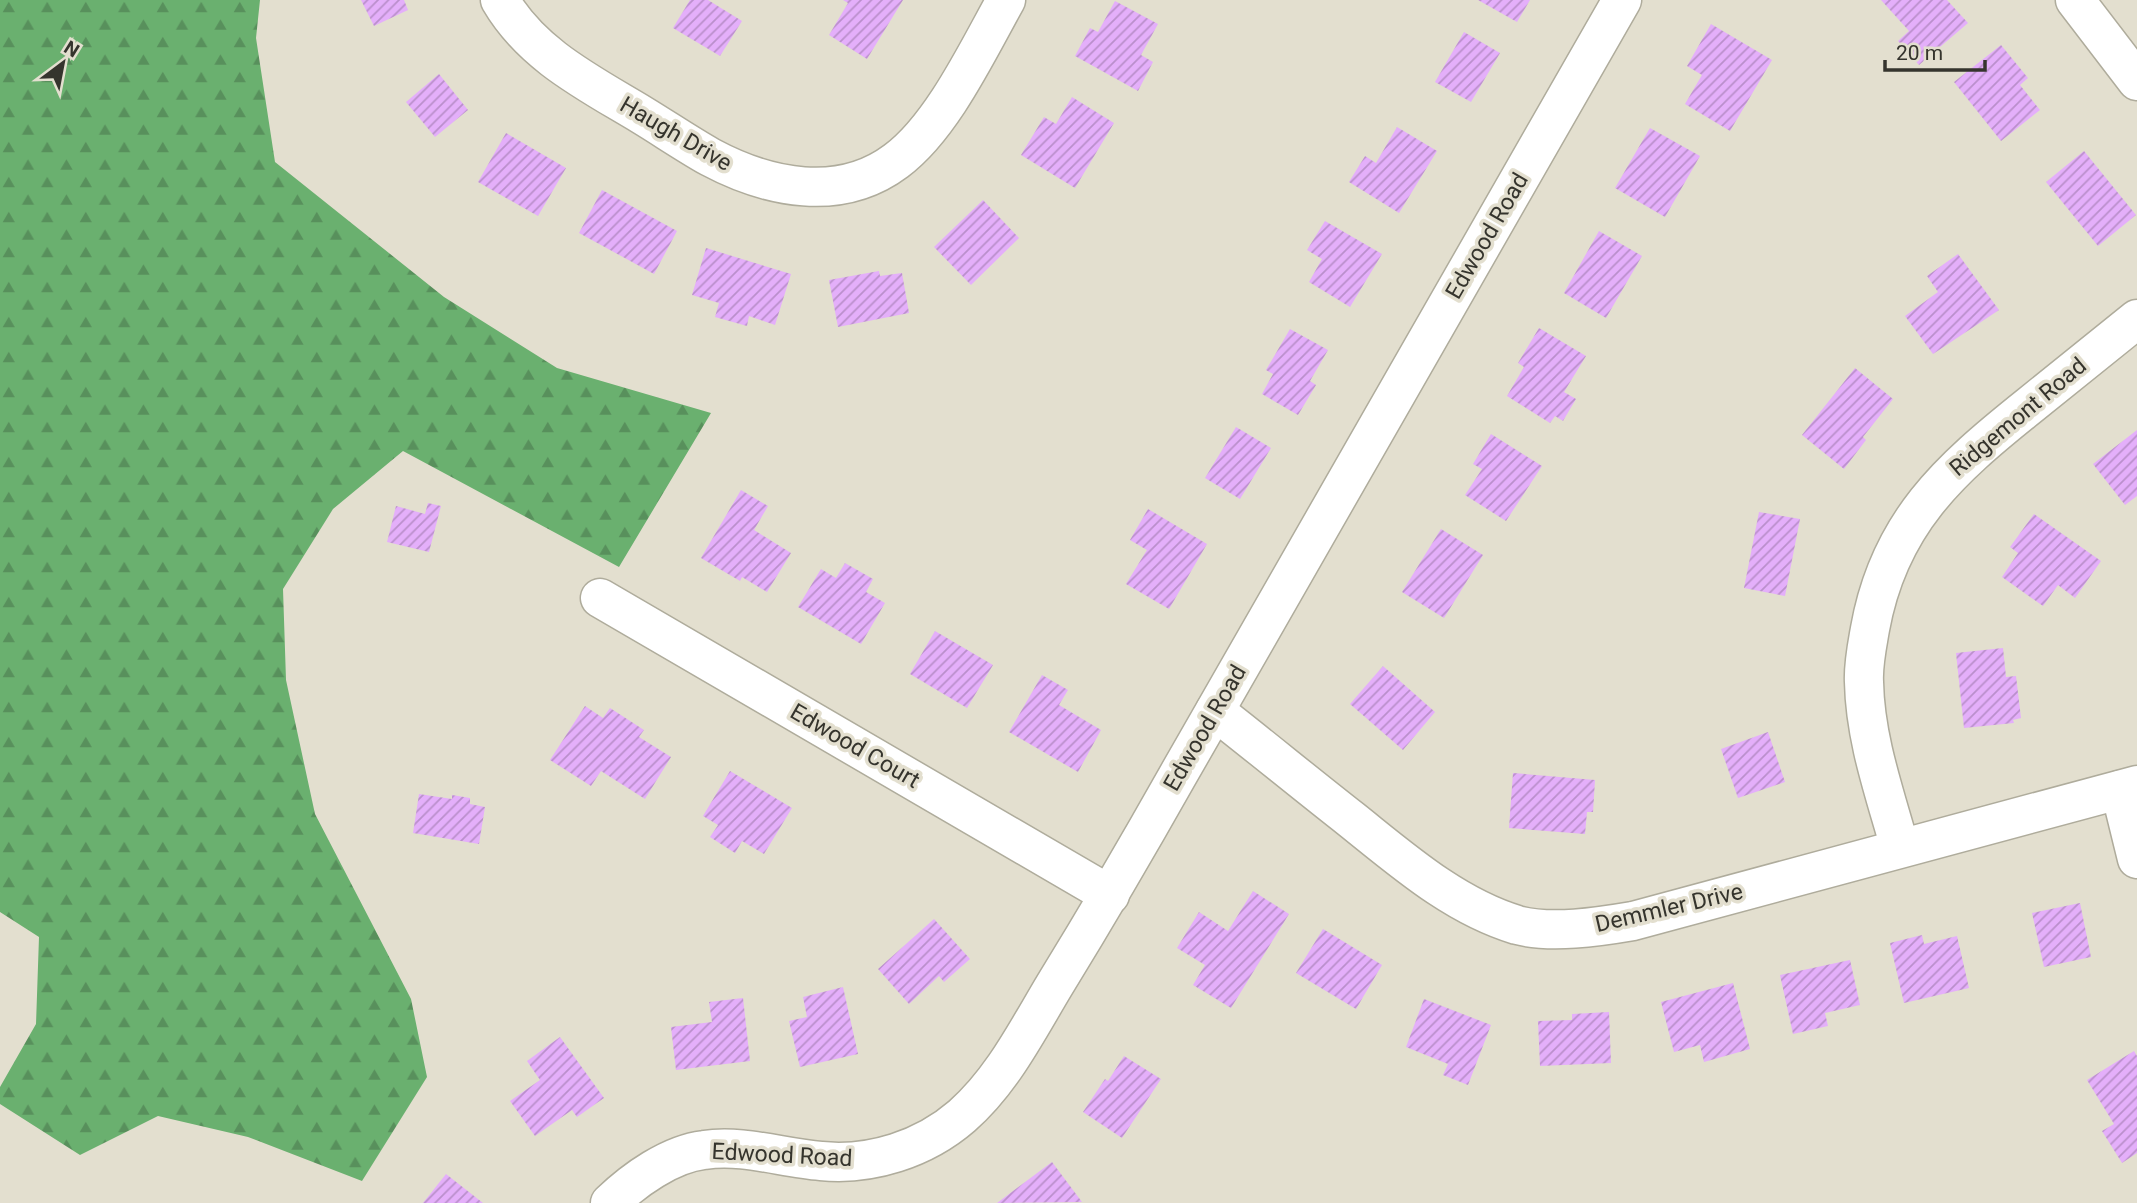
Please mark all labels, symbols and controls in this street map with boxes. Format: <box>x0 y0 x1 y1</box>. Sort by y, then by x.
north arrow <box>28 28 98 98</box>
scale bar <box>1885 28 1985 72</box>
text: N <box>60 36 84 62</box>
text: 20 m <box>1896 41 1943 65</box>
street label: Haugh Drive <box>615 91 737 177</box>
street label: Edwood Road <box>1440 168 1534 304</box>
street label: Ridgemont Road <box>1944 352 2092 482</box>
street label: Edwood Road <box>1158 660 1252 796</box>
street label: Edwood Court <box>786 698 924 794</box>
street label: Demmler Drive <box>1593 878 1745 938</box>
street label: Edwood Road <box>711 1138 853 1172</box>

